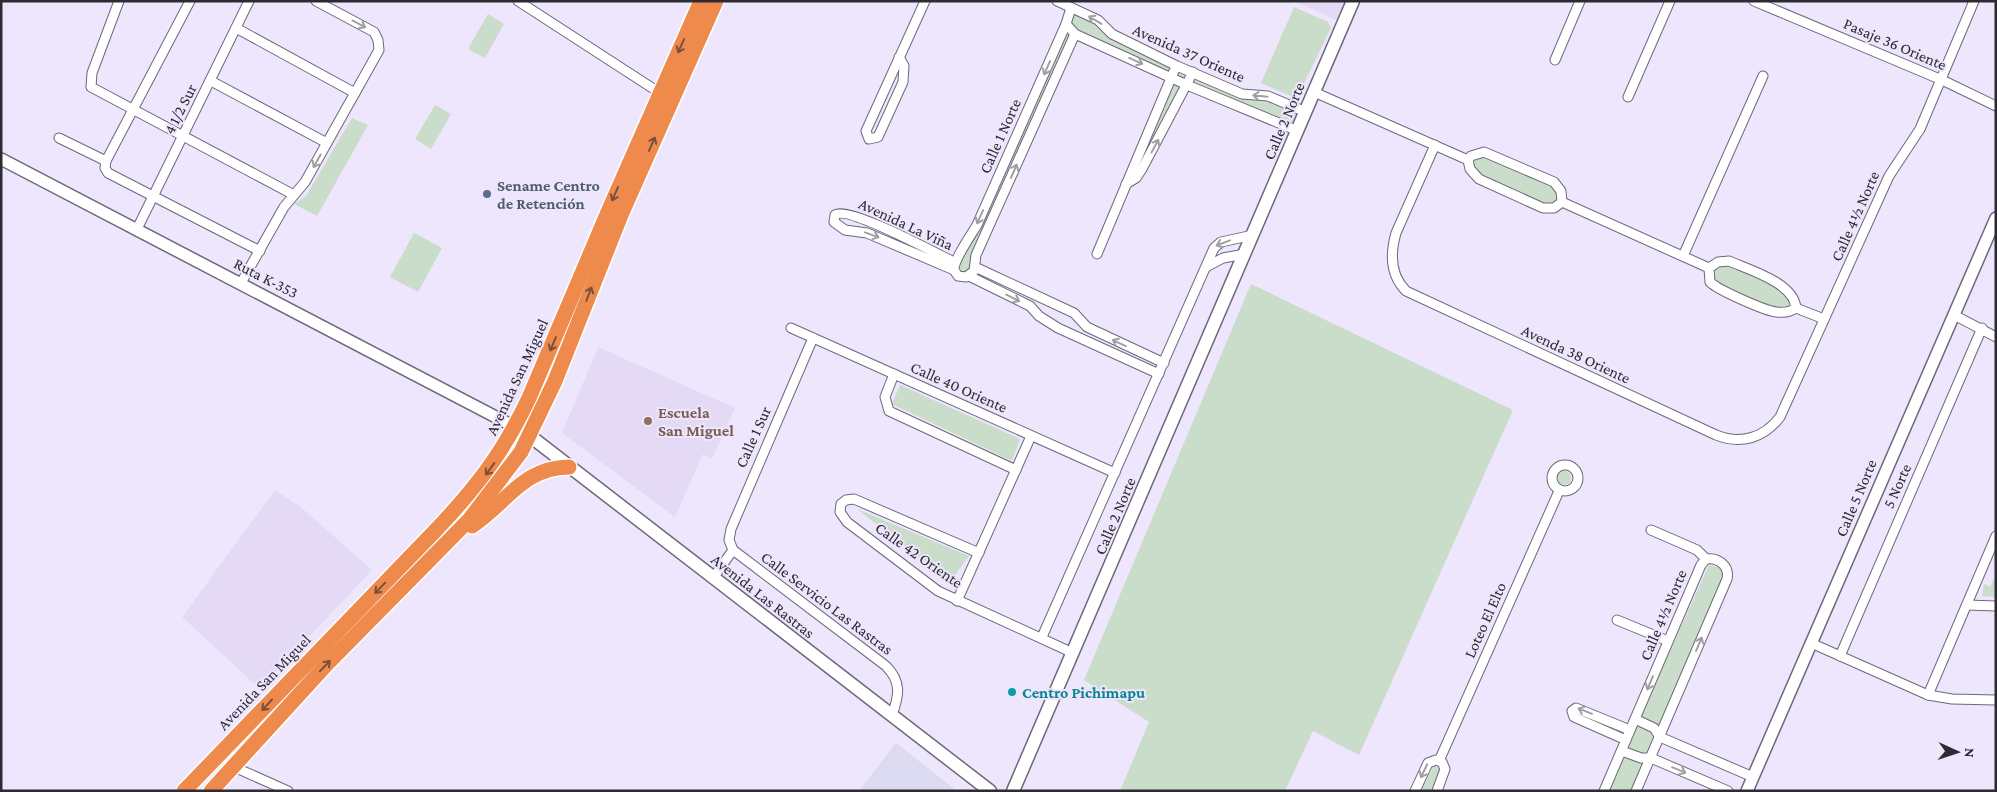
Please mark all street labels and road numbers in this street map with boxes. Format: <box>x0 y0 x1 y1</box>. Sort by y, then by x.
street label: Pasaje 36 Oriente <box>1841 15 1949 74</box>
street label: Avenida 37 Oriente <box>1130 21 1248 85</box>
street label: Calle 2 Norte <box>1260 80 1308 162</box>
street label: 4 1/2 Sur <box>160 81 200 137</box>
street label: Calle 1 Norte <box>976 96 1024 176</box>
street label: Calle 4½ Norte <box>1828 168 1882 264</box>
street label: Avenida La Viña <box>856 195 956 254</box>
street label: Ruta K-353 <box>231 255 301 301</box>
street label: Avenida San Miguel <box>483 316 552 438</box>
street label: Avenda 38 Oriente <box>1519 321 1633 387</box>
street label: Calle 40 Oriente <box>908 358 1010 416</box>
street label: Calle 1 Sur <box>732 403 774 470</box>
street label: Calle 5 Norte <box>1832 457 1880 539</box>
street label: 5 Norte <box>1880 461 1914 511</box>
street label: Calle 2 Norte <box>1091 475 1139 557</box>
street label: Calle 42 Oriente <box>872 519 966 591</box>
street label: Calle Servicio Las Rastras <box>758 548 896 658</box>
street label: Avenida Las Rastras <box>708 550 818 642</box>
street label: Calle 4½ Norte <box>1636 567 1690 663</box>
street label: Loteo El Elto <box>1461 579 1509 660</box>
street label: Avenida San Miguel <box>214 631 315 734</box>

